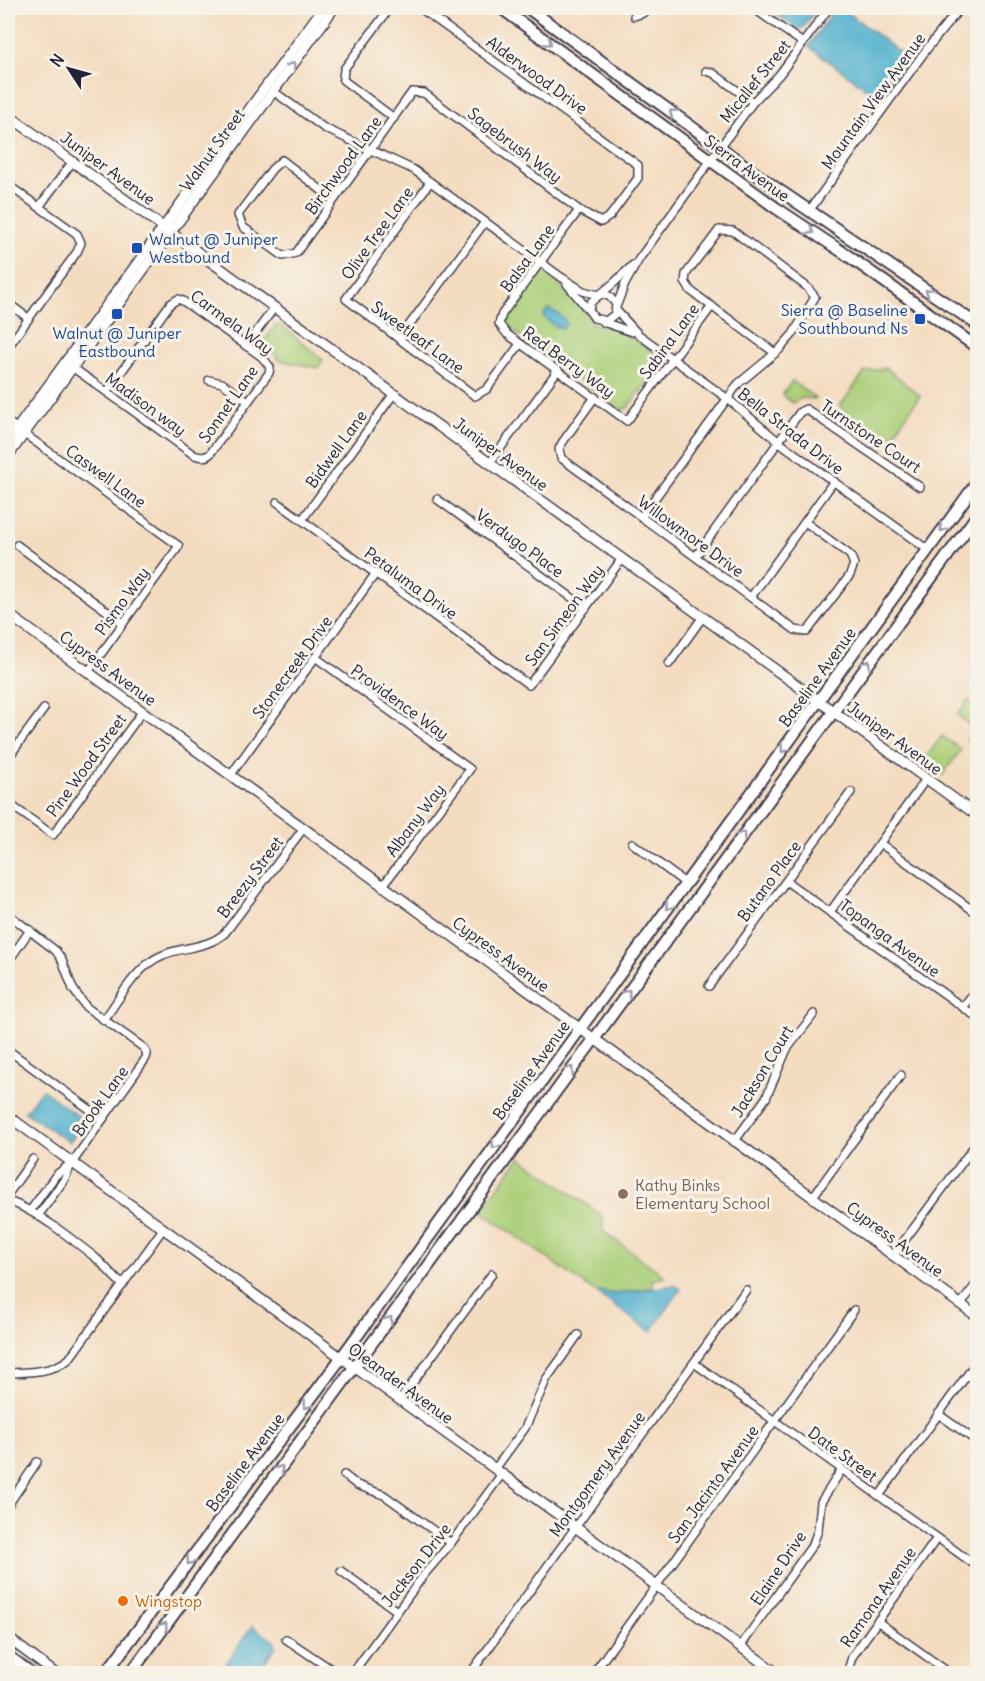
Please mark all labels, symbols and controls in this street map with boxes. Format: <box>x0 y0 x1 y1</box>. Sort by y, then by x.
street label: Mountain View Avenue <box>817 29 929 173</box>
street label: Alderwood Drive <box>483 32 591 118</box>
one-way arrow <box>542 35 553 46</box>
street label: Micallef Street <box>715 35 795 127</box>
north arrow <box>39 39 99 99</box>
text: N <box>46 50 68 71</box>
one-way arrow <box>284 61 295 72</box>
street label: Sagebrush Way <box>464 103 566 187</box>
street label: Walnut Street <box>175 104 249 195</box>
one-way arrow <box>668 110 679 121</box>
street label: Birchwood Lane <box>300 112 386 218</box>
street label: Juniper Avenue <box>57 127 159 209</box>
street label: Sierra Avenue <box>700 130 794 206</box>
street label: Olive Tree Lane <box>337 183 417 283</box>
street label: Balsa Lane <box>496 220 558 296</box>
one-way arrow <box>804 223 815 234</box>
place label: Walnut @ Juniper Westbound <box>149 229 278 267</box>
marker: Walnut @ Juniper Westbound <box>130 241 144 255</box>
street label: Carmela Way <box>187 285 277 359</box>
one-way arrow <box>925 288 936 299</box>
street label: Sweetleaf Lane <box>368 297 468 377</box>
street label: Sabina Lane <box>635 299 703 383</box>
place label: Sierra @ Baseline Southbound Ns <box>781 300 908 338</box>
marker: Walnut @ Juniper Eastbound <box>110 307 124 321</box>
marker: Sierra @ Baseline Southbound Ns <box>913 312 927 326</box>
street label: Red Berry Way <box>519 322 619 402</box>
place label: Walnut @ Juniper Eastbound <box>53 323 182 361</box>
street label: Sonnet Lane <box>194 361 262 447</box>
street label: Madison way <box>102 368 190 440</box>
street label: Bella Strada Drive <box>734 383 848 479</box>
street label: Turnstone Court <box>817 395 925 477</box>
street label: Bidwell Lane <box>301 406 371 492</box>
street label: Juniper Avenue <box>450 413 552 495</box>
street label: Caswell Lane <box>62 440 150 512</box>
street label: Willowmore Drive <box>634 491 748 581</box>
street label: Verdugo Place <box>472 504 568 582</box>
one-way arrow <box>939 522 950 533</box>
street label: Petaluma Drive <box>361 543 461 623</box>
street label: San Simeon Way <box>521 560 607 670</box>
street label: Pismo Way <box>91 563 153 639</box>
street label: Stonecreek Drive <box>248 612 336 722</box>
street label: Baseline Avenue <box>774 623 860 731</box>
street label: Cypress Avenue <box>56 626 160 710</box>
street label: Providence Way <box>347 660 453 744</box>
one-way arrow <box>859 660 870 671</box>
street label: Juniper Avenue <box>844 697 946 779</box>
street label: Pine Wood Street <box>42 709 131 821</box>
one-way arrow <box>780 742 791 753</box>
street label: Albany Way <box>381 780 449 860</box>
one-way arrow <box>735 830 746 841</box>
street label: Breezy Street <box>213 832 288 922</box>
street label: Butano Place <box>733 837 805 925</box>
street label: Topanga Avenue <box>836 895 944 981</box>
one-way arrow <box>665 900 676 911</box>
street label: Cypress Avenue <box>449 912 553 996</box>
one-way arrow <box>620 988 631 999</box>
street label: Baseline Avenue <box>488 1016 574 1124</box>
street label: Jackson Court <box>727 1021 798 1120</box>
street label: Brook Lane <box>68 1062 132 1140</box>
one-way arrow <box>563 1066 574 1077</box>
one-way arrow <box>491 1139 502 1150</box>
place label: Kathy Binks Elementary School <box>635 1175 770 1213</box>
marker: Kathy Binks Elementary School <box>616 1187 630 1201</box>
street label: Cypress Avenue <box>843 1197 947 1281</box>
one-way arrow <box>382 1316 393 1327</box>
street label: Oleander Avenue <box>345 1338 457 1428</box>
one-way arrow <box>303 1399 314 1410</box>
street label: Montgomery Avenue <box>545 1407 649 1541</box>
street label: Baseline Avenue <box>201 1409 289 1515</box>
street label: San Jacinto Avenue <box>663 1421 763 1547</box>
street label: Date Street <box>804 1422 882 1486</box>
one-way arrow <box>273 1465 284 1476</box>
street label: Jackson Drive <box>377 1519 455 1611</box>
street label: Elaine Drive <box>746 1527 810 1609</box>
street label: Ramona Avenue <box>836 1543 920 1651</box>
one-way arrow <box>186 1555 197 1566</box>
place label: Wingstop <box>135 1591 202 1611</box>
marker: Wingstop <box>116 1594 130 1608</box>
one-way arrow <box>157 1622 168 1633</box>

